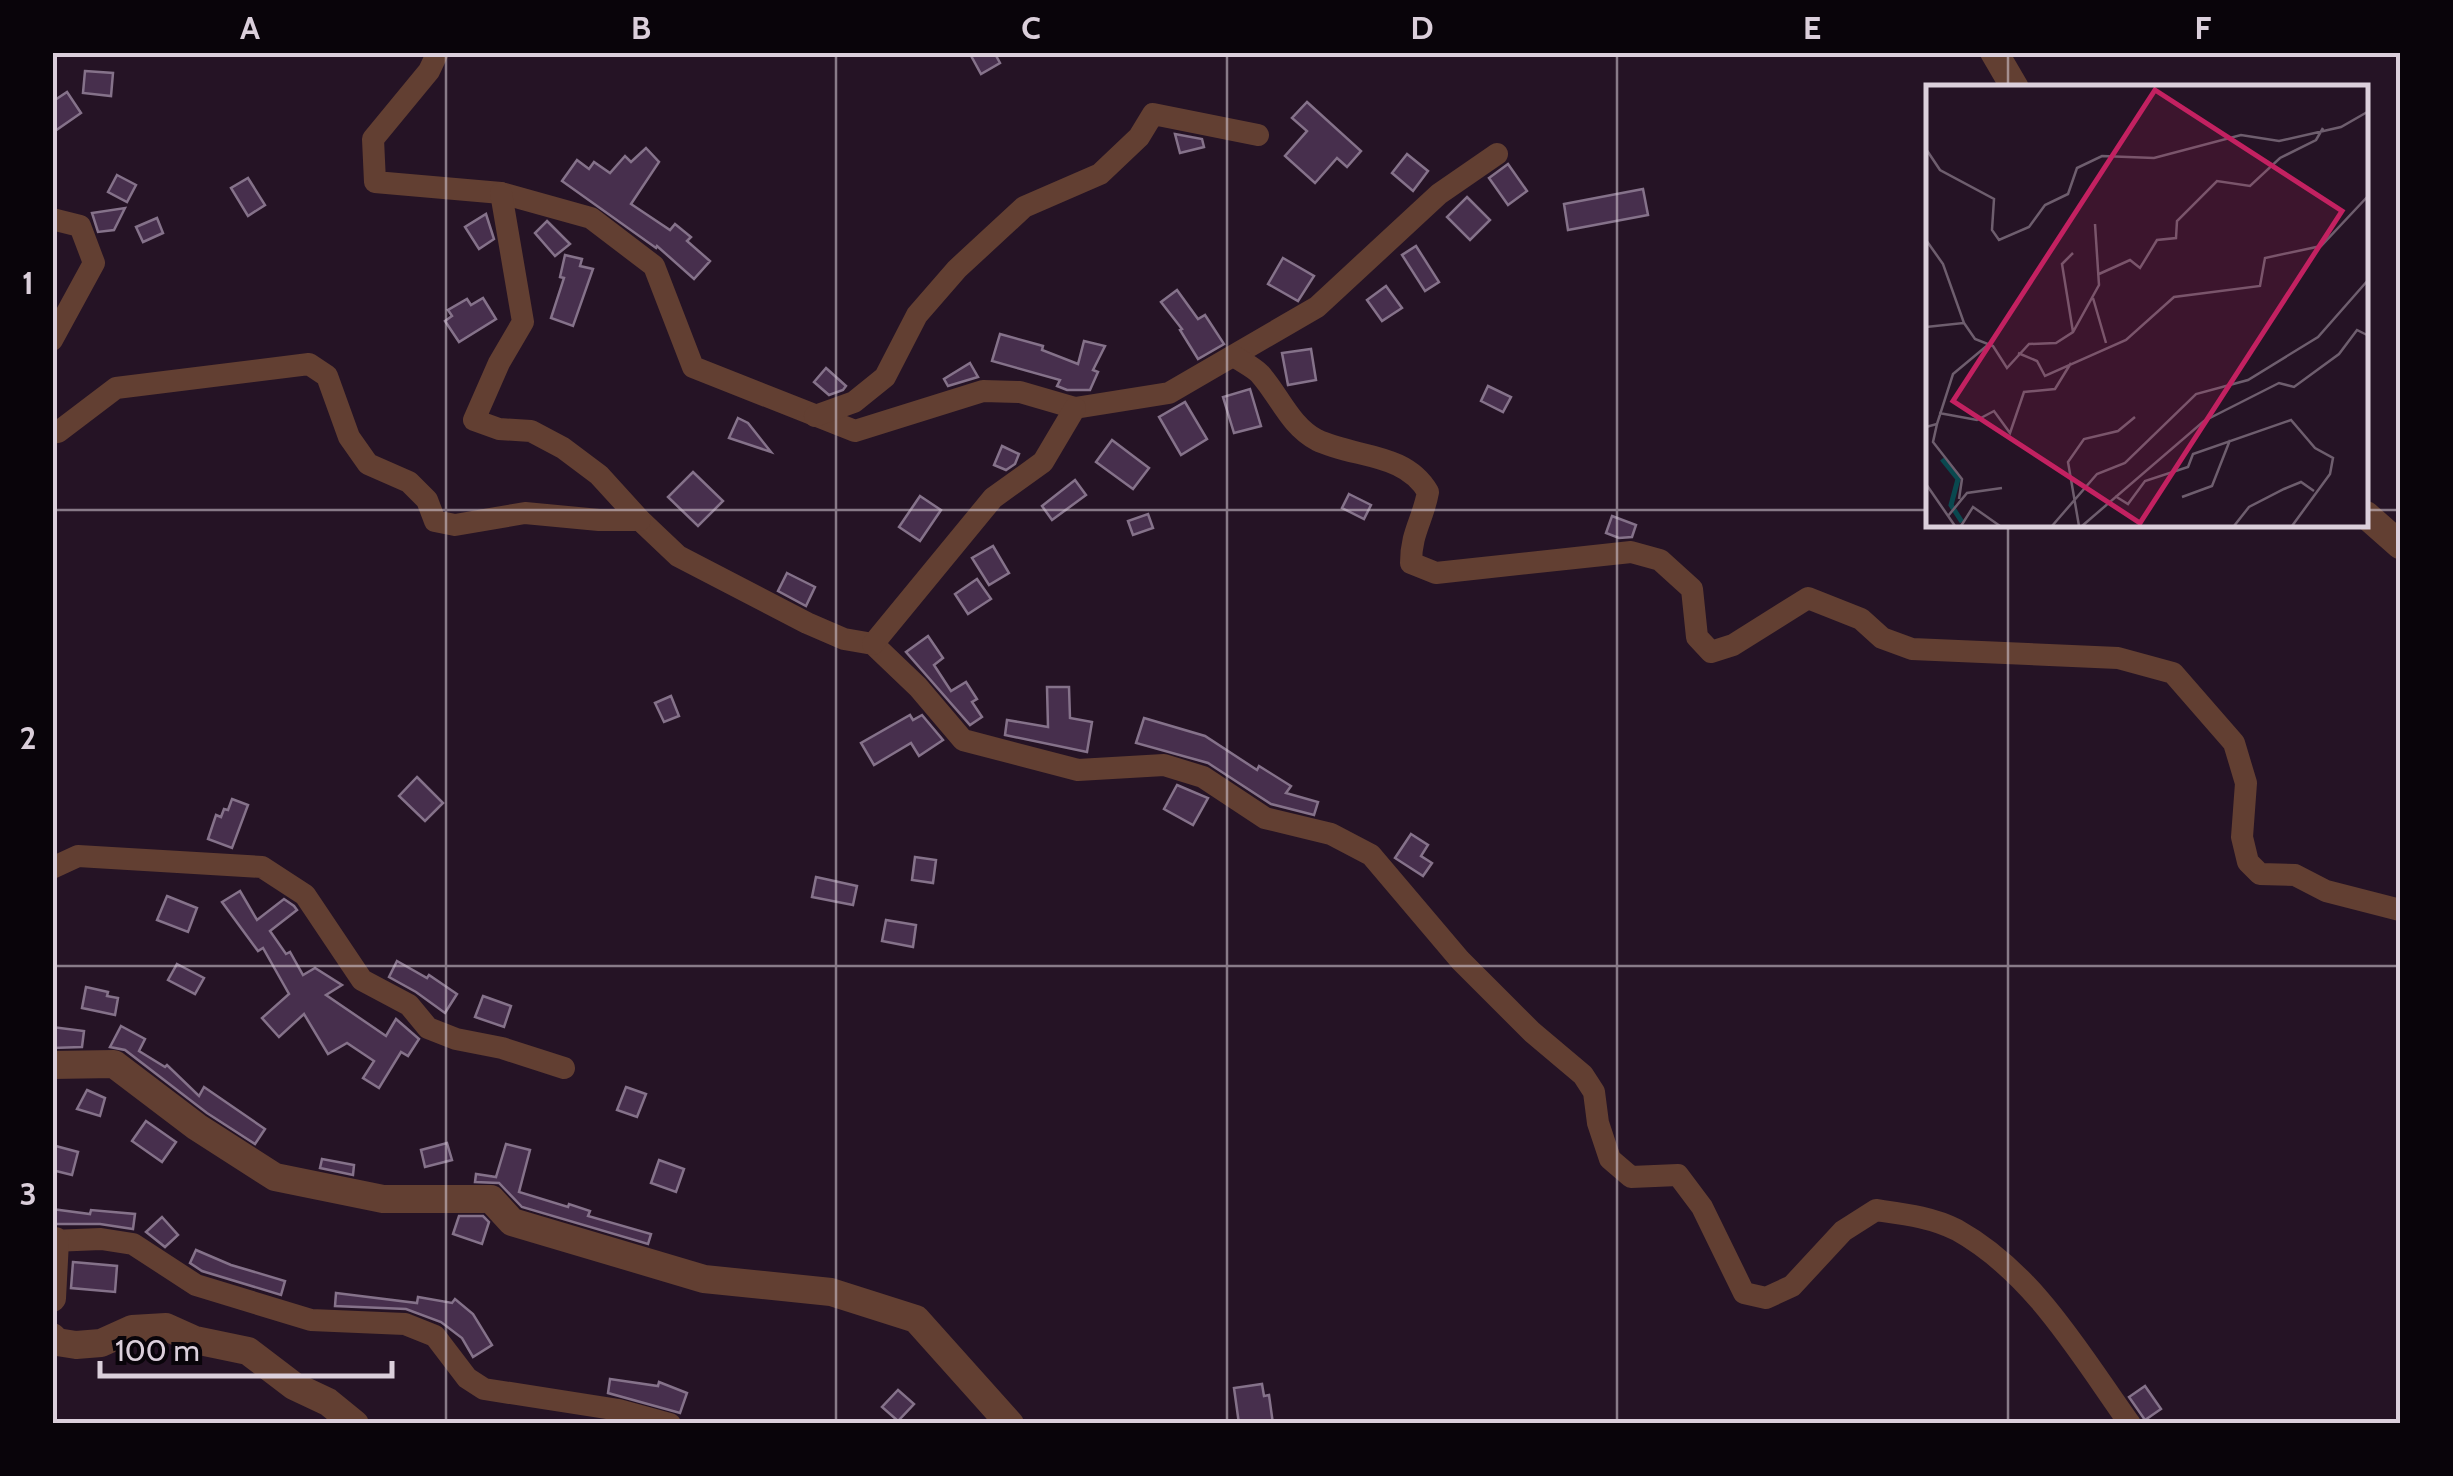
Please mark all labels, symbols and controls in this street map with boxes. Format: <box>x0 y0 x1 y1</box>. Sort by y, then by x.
text: A <box>240 8 260 47</box>
text: B <box>631 8 651 47</box>
text: C <box>1021 8 1041 47</box>
text: D <box>1410 8 1434 47</box>
text: E <box>1803 8 1821 47</box>
text: F <box>2195 8 2212 47</box>
inset map <box>1926 85 2368 528</box>
text: 1 <box>22 263 34 302</box>
text: 2 <box>20 718 36 757</box>
text: 3 <box>19 1174 37 1213</box>
scale bar <box>100 1316 392 1378</box>
text: 100 m <box>115 1332 200 1369</box>

